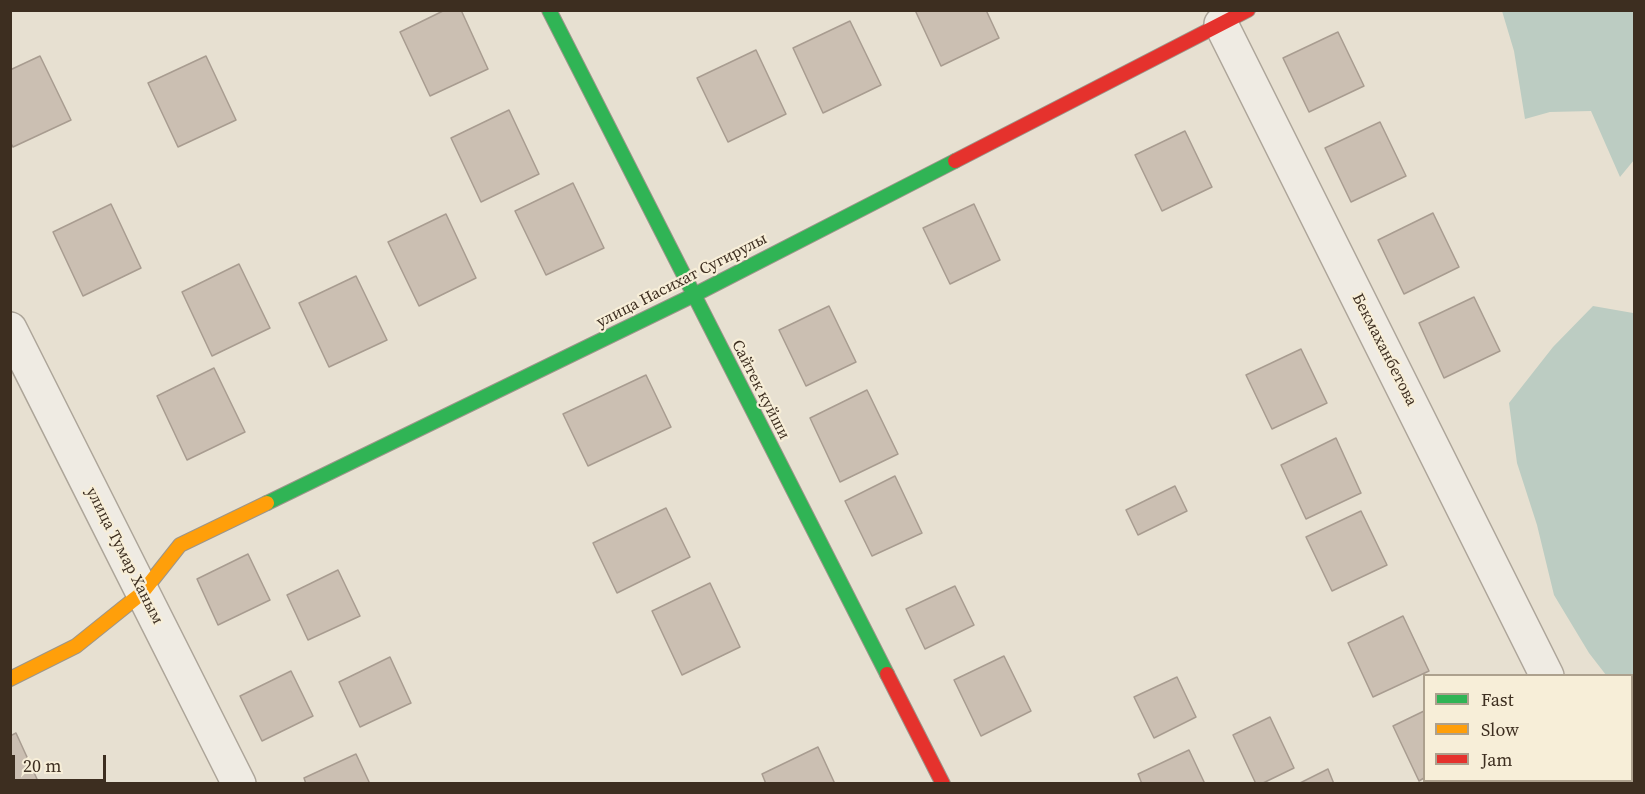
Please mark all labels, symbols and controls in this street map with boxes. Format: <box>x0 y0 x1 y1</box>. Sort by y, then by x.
street label: улица Насихат Сугирулы <box>593 230 771 332</box>
street label: Бекмаханбетова <box>1347 291 1421 409</box>
street label: Сайтек куйши <box>727 337 793 443</box>
street label: улица Тумар Ханым <box>81 484 167 628</box>
legend <box>1423 674 1633 782</box>
text: Fast <box>1481 687 1514 712</box>
text: Slow <box>1481 717 1519 742</box>
scale bar <box>15 743 110 781</box>
text: Jam <box>1481 747 1513 772</box>
text: 20 m <box>23 753 61 778</box>

